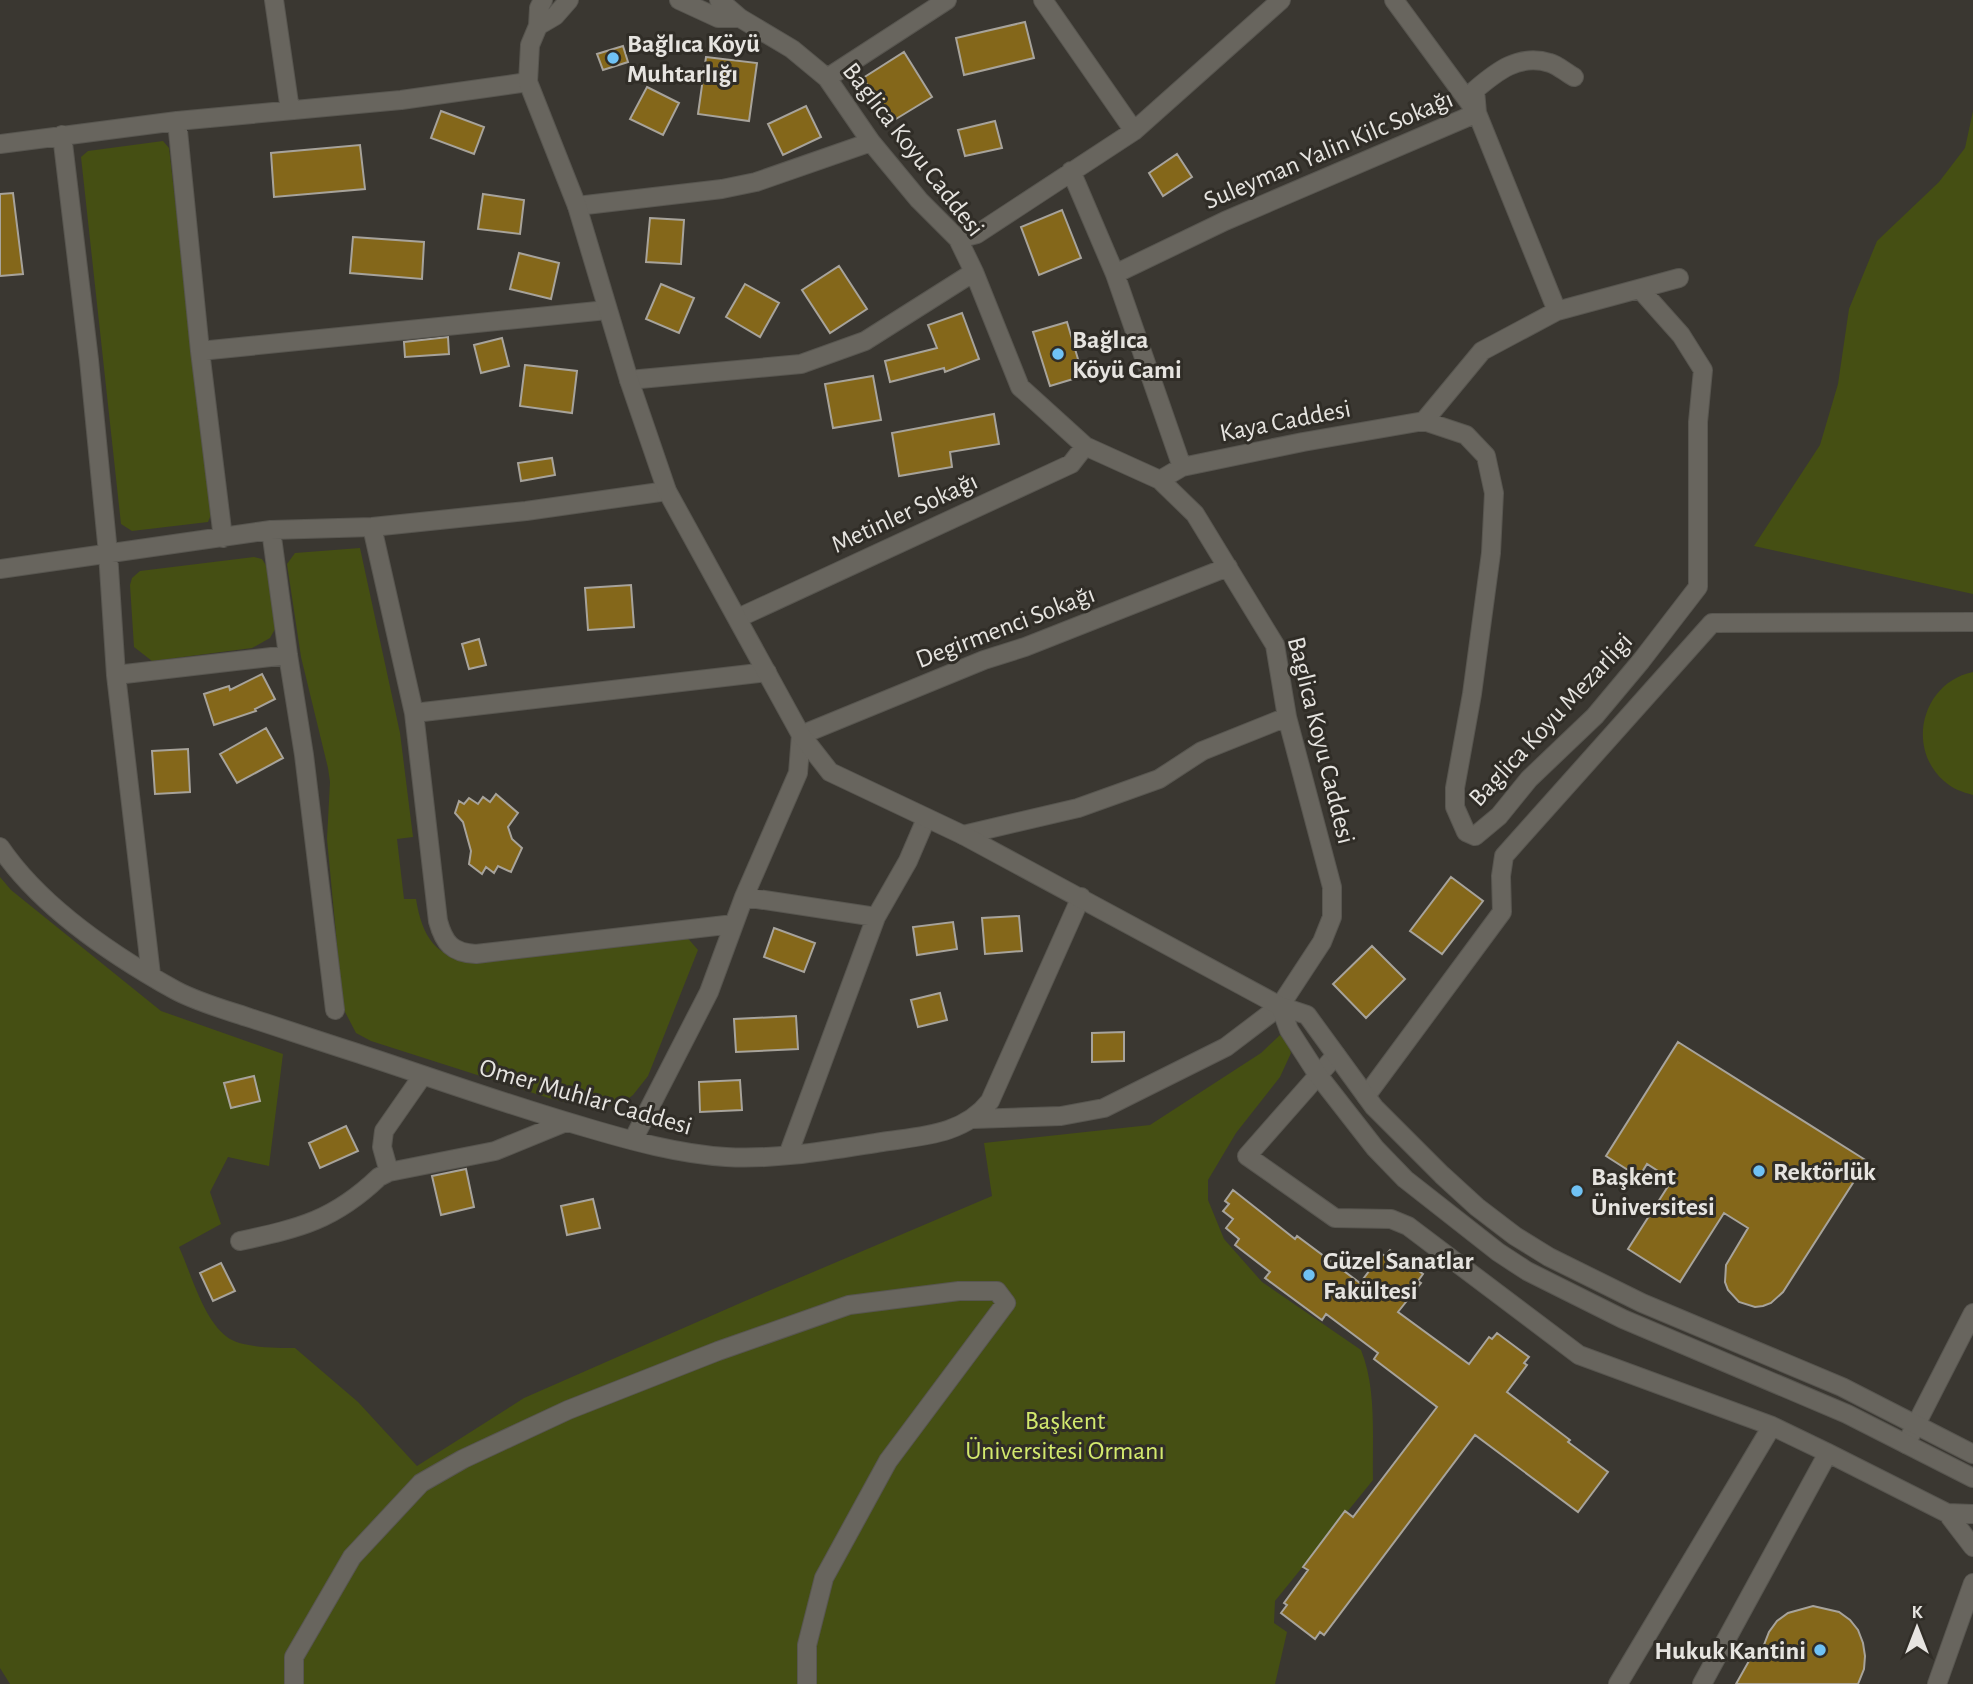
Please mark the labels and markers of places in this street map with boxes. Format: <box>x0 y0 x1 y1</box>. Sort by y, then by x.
place label: Bağlıca Köyü Muhtarlığı <box>627 31 760 87</box>
marker: Bağlıca Köyü Muhtarlığı <box>605 50 621 66</box>
place label: Bağlıca Köyü Cami <box>1072 327 1182 383</box>
marker: Bağlıca Köyü Cami <box>1050 346 1066 362</box>
place label: Rektörlük <box>1773 1159 1876 1185</box>
marker: Rektörlük <box>1751 1163 1767 1179</box>
place label: Başkent Üniversitesi <box>1591 1164 1715 1220</box>
marker: Başkent Üniversitesi <box>1569 1183 1585 1199</box>
place label: Güzel Sanatlar Fakültesi <box>1323 1248 1474 1304</box>
marker: Güzel Sanatlar Fakültesi <box>1301 1267 1317 1283</box>
place label: Hukuk Kantini <box>1654 1638 1806 1664</box>
marker: Hukuk Kantini <box>1812 1642 1828 1658</box>

